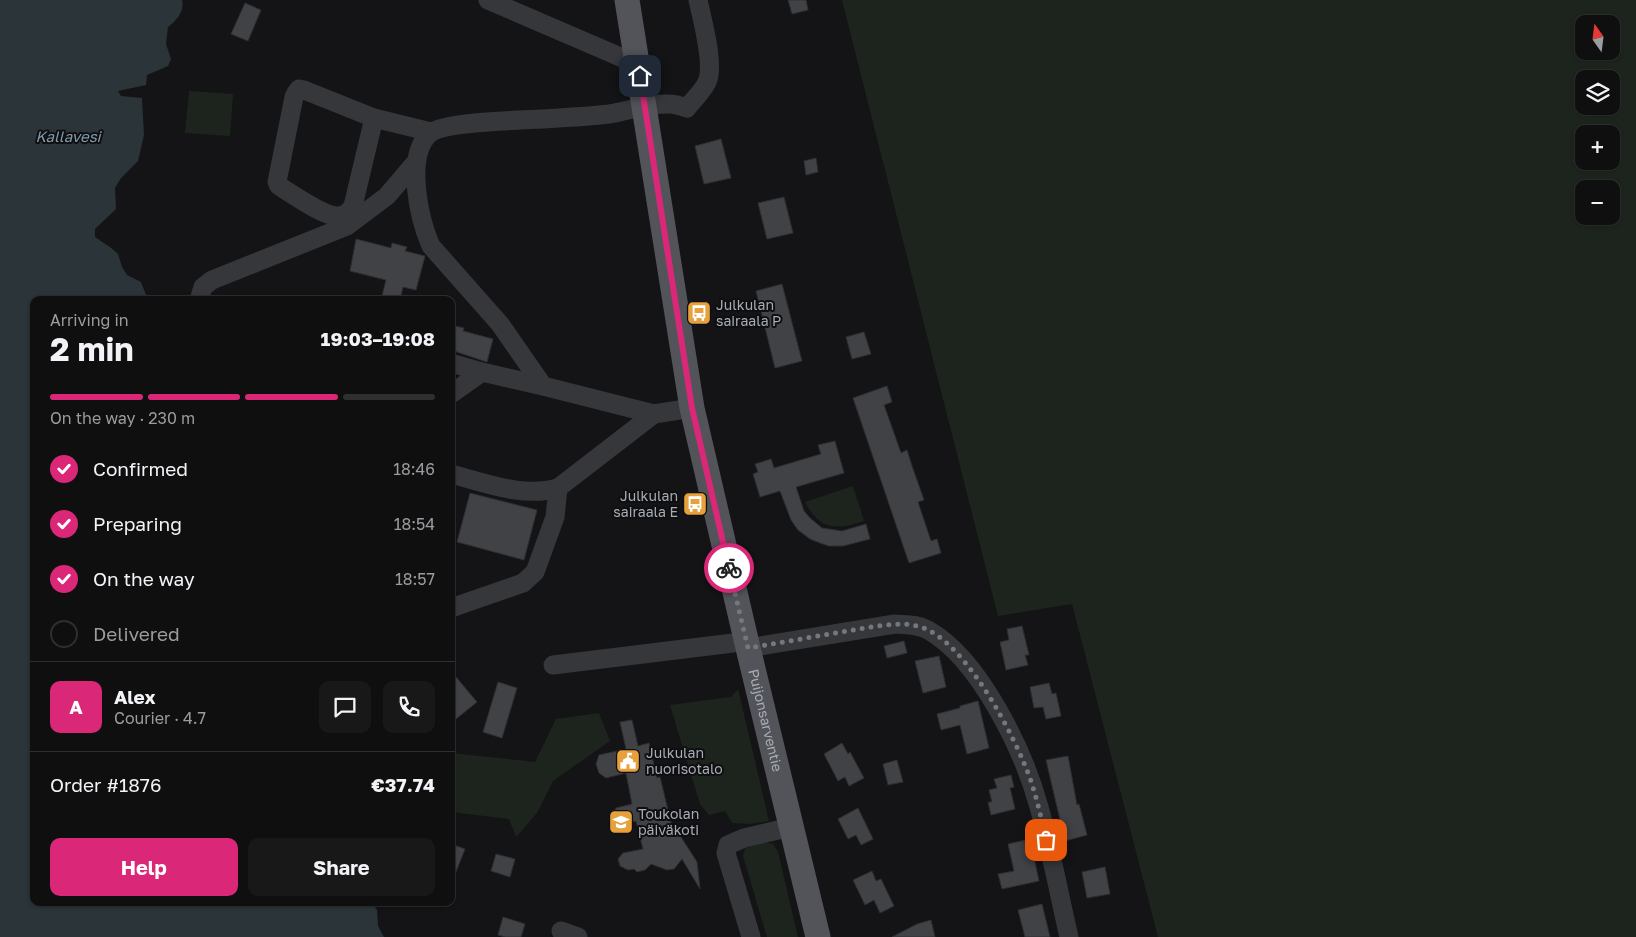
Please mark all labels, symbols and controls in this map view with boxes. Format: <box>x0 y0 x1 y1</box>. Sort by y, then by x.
north arrow <box>1575 15 1620 60</box>
map controls <box>1575 15 1620 225</box>
pin <box>619 55 661 97</box>
icon: home <box>626 62 654 90</box>
button: layers <box>1575 70 1620 115</box>
button: + <box>1575 125 1620 170</box>
water label: Kallavesi <box>35 127 103 145</box>
button: − <box>1575 180 1620 225</box>
place label: Julkulan sairaala P <box>716 296 781 329</box>
bus stop icon: Julkulan sairaala P <box>686 300 712 326</box>
text: Arriving in <box>50 310 129 330</box>
text: 19:03–19:08 <box>321 327 435 350</box>
text: 2 min <box>50 330 134 368</box>
text: On the way · 230 m <box>50 408 195 428</box>
icon: check <box>50 455 78 483</box>
text: Confirmed <box>93 457 188 480</box>
text: 18:46 <box>393 459 435 479</box>
place label: Julkulan sairaala E <box>613 487 678 520</box>
bus stop icon: Julkulan sairaala E <box>682 491 708 517</box>
icon: check <box>50 510 78 538</box>
text: Preparing <box>93 512 182 535</box>
text: 18:54 <box>394 514 435 534</box>
courier <box>704 543 754 593</box>
icon: bike <box>715 554 743 582</box>
icon: check <box>50 565 78 593</box>
text: On the way <box>93 567 195 590</box>
text: 18:57 <box>395 569 435 589</box>
text: Delivered <box>93 622 180 645</box>
street label: Puijonsarventie <box>745 667 787 773</box>
button: chat <box>319 681 371 733</box>
button: phone <box>383 681 435 733</box>
text: Alex <box>114 685 155 708</box>
text: A <box>69 695 83 718</box>
text: Courier · 4.7 <box>114 708 206 728</box>
place label: Julkulan nuorisotalo <box>646 744 723 777</box>
public building icon: Julkulan nuorisotalo <box>615 748 641 774</box>
text: Order #1876 <box>50 773 161 796</box>
text: €37.74 <box>371 773 435 796</box>
place label: Toukolan päiväkoti <box>638 805 699 838</box>
school or university icon: Toukolan päiväkoti <box>608 809 634 835</box>
pin <box>1025 819 1067 861</box>
icon: bag <box>1032 826 1060 854</box>
button: Help <box>50 838 238 896</box>
button: Share <box>248 838 435 896</box>

